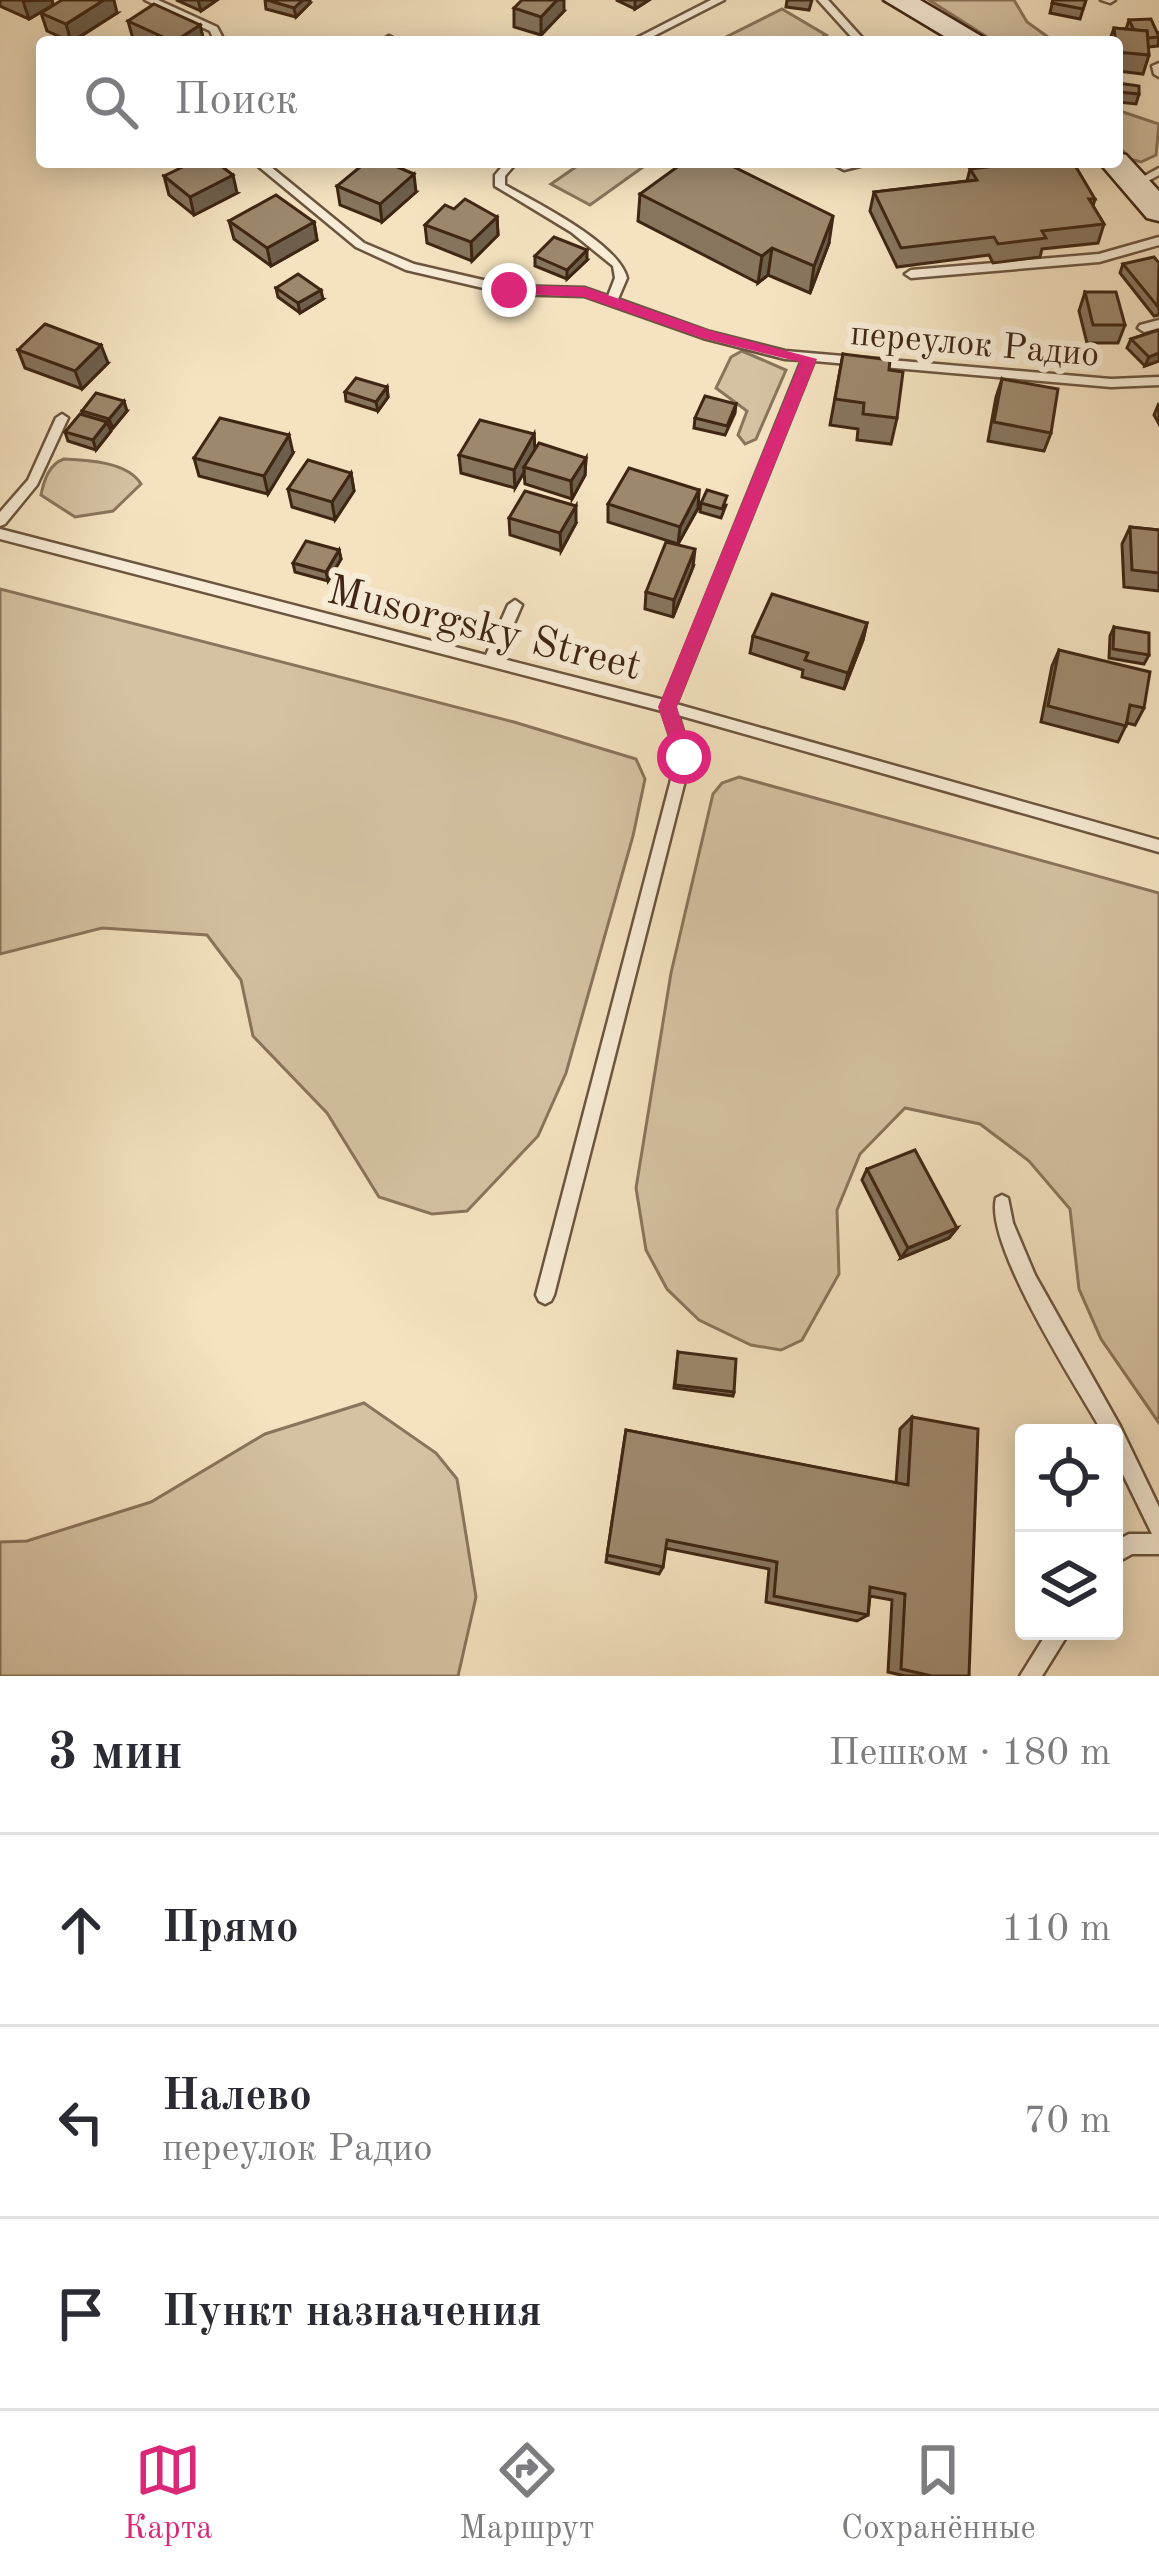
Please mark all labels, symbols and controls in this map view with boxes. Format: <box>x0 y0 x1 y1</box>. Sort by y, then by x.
search box <box>36 36 1123 168</box>
icon: search <box>78 69 144 135</box>
text: Поиск <box>174 79 298 124</box>
route end <box>482 263 536 317</box>
street label: переулок Радио <box>849 317 1101 375</box>
street label: Musorgsky Street <box>323 571 645 689</box>
route start <box>657 730 711 784</box>
map controls <box>1015 1424 1123 1640</box>
button: locate <box>1015 1424 1123 1532</box>
button: layers <box>1015 1532 1123 1640</box>
text: 3 мин <box>48 1729 183 1780</box>
text: Пешком · 180 m <box>829 1734 1111 1773</box>
icon: ahead <box>48 1897 114 1963</box>
text: Прямо <box>162 1907 299 1952</box>
text: 110 m <box>1001 1910 1111 1949</box>
text: Налево <box>162 2075 312 2120</box>
icon: left <box>48 2089 114 2155</box>
text: 70 m <box>1024 2102 1111 2141</box>
text: переулок Радио <box>162 2130 433 2169</box>
icon: arrive <box>48 2281 114 2347</box>
text: Пункт назначения <box>162 2291 542 2336</box>
tab: Карта <box>123 2437 213 2550</box>
tab: Маршрут <box>459 2437 595 2550</box>
tab: Сохранённые <box>841 2437 1036 2550</box>

